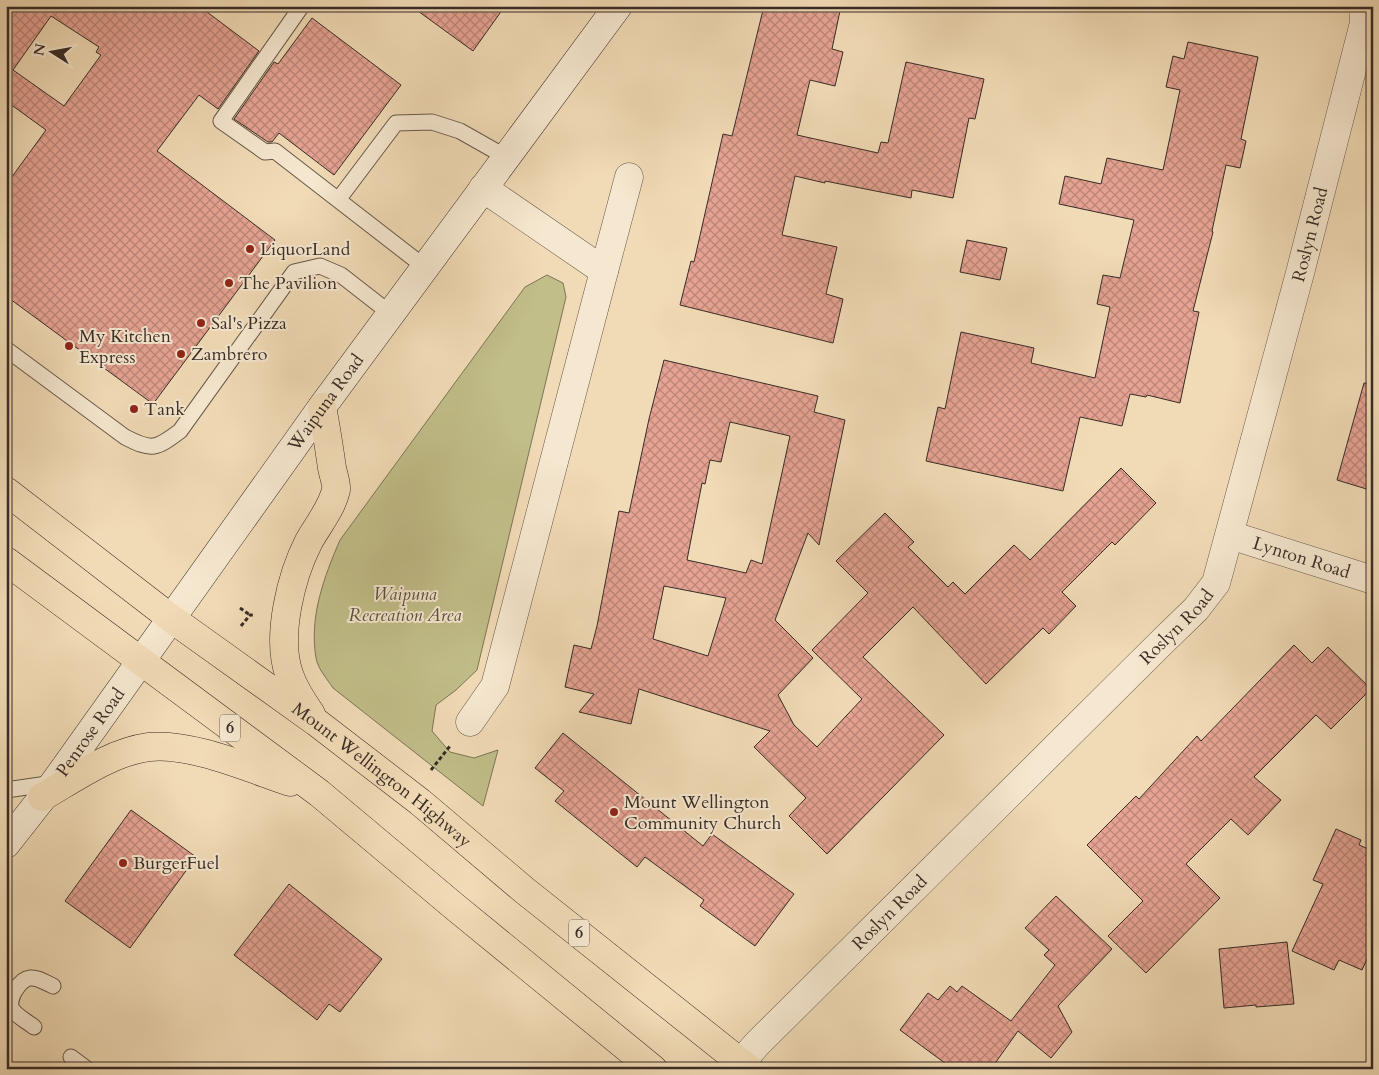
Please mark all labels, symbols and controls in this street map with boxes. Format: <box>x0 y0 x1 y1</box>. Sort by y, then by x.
north arrow <box>28 28 78 78</box>
text: N <box>29 42 50 57</box>
street label: Roslyn Road <box>1286 184 1334 285</box>
place label: LiquorLand <box>260 237 351 262</box>
marker: LiquorLand <box>244 243 256 255</box>
place label: The Pavilion <box>239 271 338 296</box>
marker: The Pavilion <box>223 277 235 289</box>
place label: Sal's Pizza <box>211 311 287 336</box>
marker: Sal's Pizza <box>195 317 207 329</box>
place label: My Kitchen Express <box>79 324 172 370</box>
marker: My Kitchen Express <box>63 340 75 352</box>
place label: Zambrero <box>191 342 268 367</box>
marker: Zambrero <box>175 348 187 360</box>
street label: Waipuna Road <box>281 349 370 457</box>
place label: Tank <box>144 397 185 422</box>
marker: Tank <box>128 403 140 415</box>
street label: Lynton Road <box>1250 530 1354 585</box>
park label: Waipuna Recreation Area <box>348 582 462 628</box>
street label: Roslyn Road <box>1134 583 1220 670</box>
street label: Penrose Road <box>50 682 131 782</box>
street label: Mount Wellington Highway <box>287 696 478 853</box>
road number: 6 <box>220 714 240 741</box>
place label: Mount Wellington Community Church <box>624 790 781 836</box>
marker: Mount Wellington Community Church <box>608 806 620 818</box>
place label: BurgerFuel <box>133 851 220 876</box>
marker: BurgerFuel <box>117 857 129 869</box>
street label: Roslyn Road <box>846 869 933 956</box>
road number: 6 <box>569 920 589 946</box>

